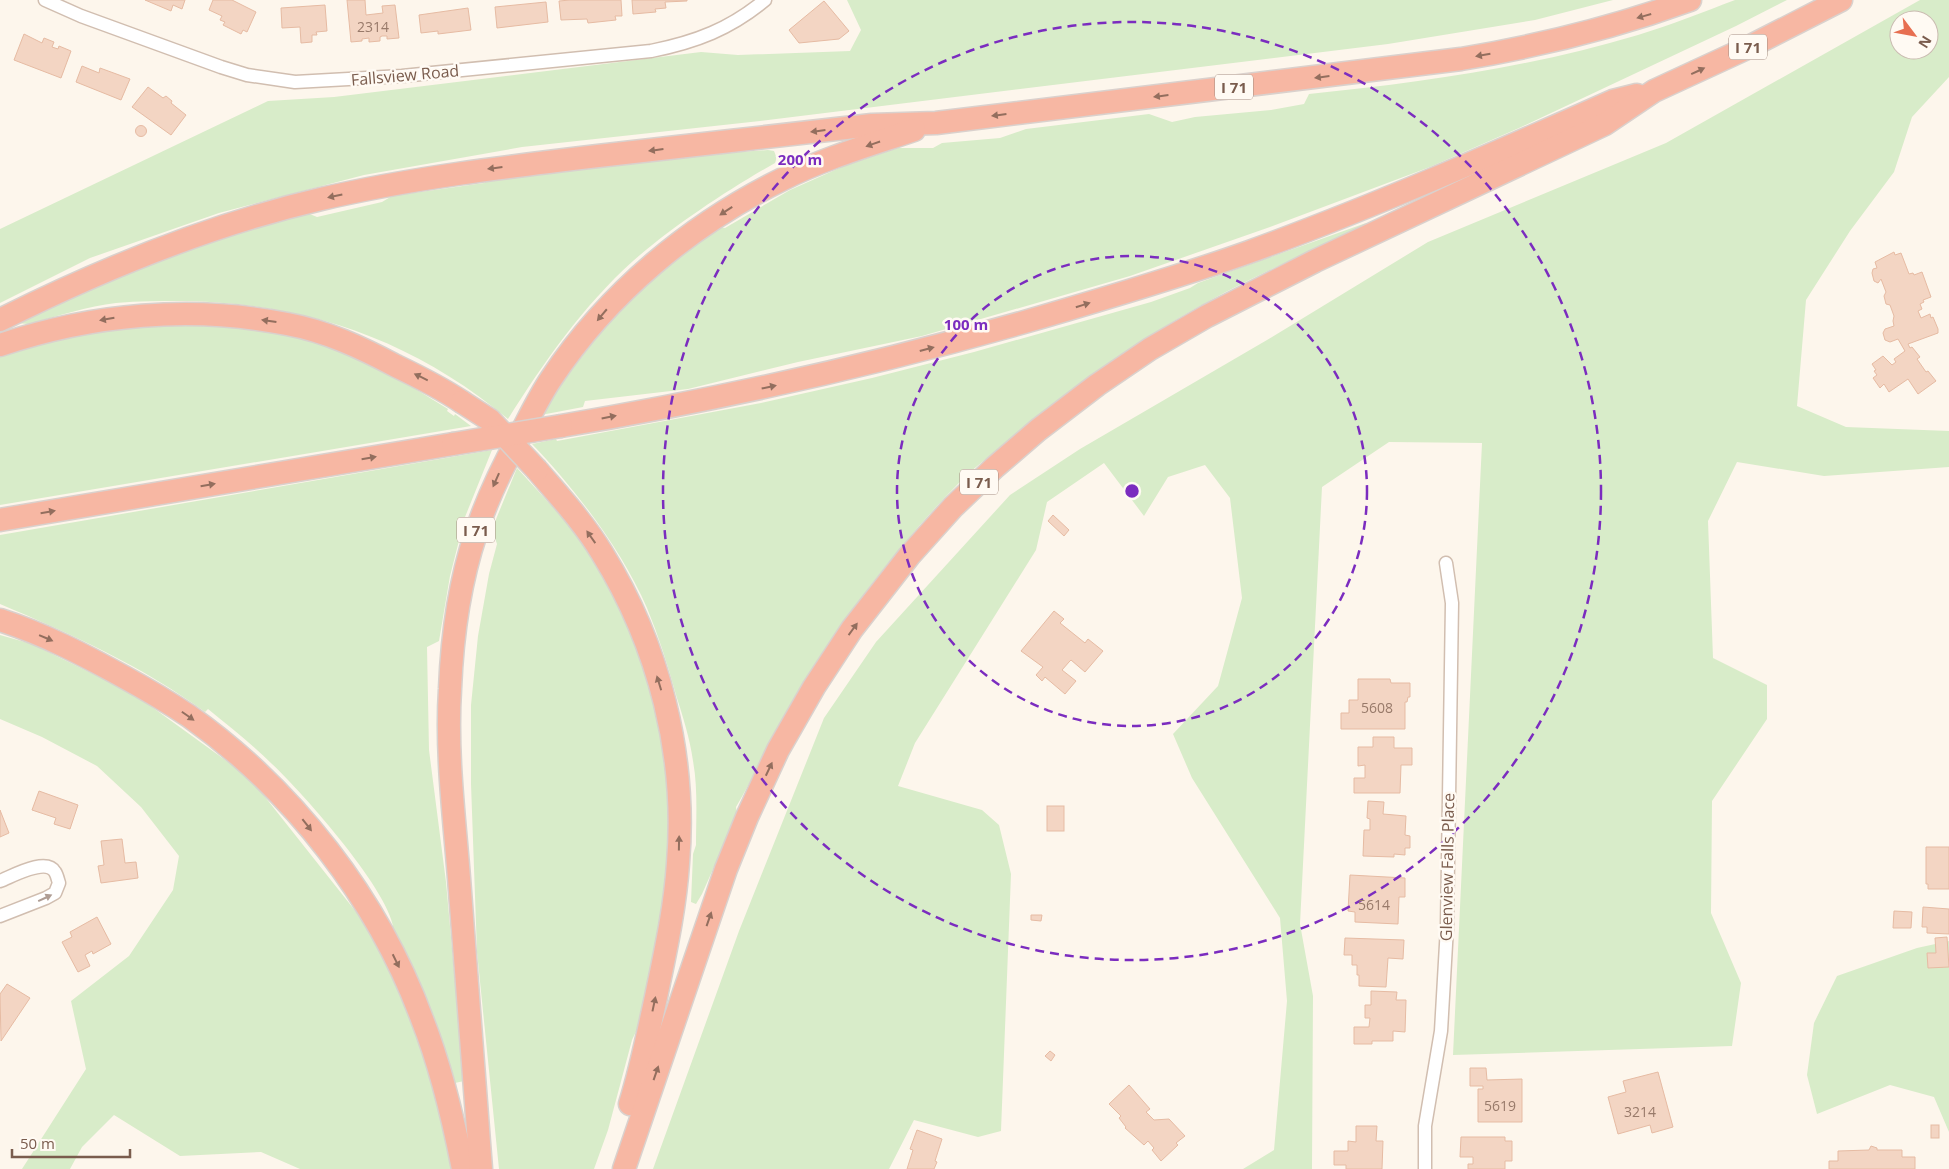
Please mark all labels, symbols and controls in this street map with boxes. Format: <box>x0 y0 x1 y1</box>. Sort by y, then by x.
north arrow <box>1889 10 1939 60</box>
one-way arrow <box>1637 12 1652 20</box>
house number: 2314 <box>357 17 389 36</box>
text: N <box>1914 32 1937 52</box>
road number: I 71 <box>1729 34 1767 60</box>
one-way arrow <box>1475 52 1491 60</box>
street label: Fallsview Road <box>350 59 460 91</box>
one-way arrow <box>1691 66 1705 74</box>
one-way arrow <box>1314 73 1330 81</box>
road number: I 71 <box>1215 74 1253 100</box>
one-way arrow <box>1152 92 1168 100</box>
one-way arrow <box>991 111 1007 119</box>
one-way arrow <box>809 127 825 135</box>
one-way arrow <box>866 141 881 148</box>
one-way arrow <box>648 146 664 154</box>
text: 200 m <box>778 149 822 169</box>
one-way arrow <box>487 164 503 172</box>
one-way arrow <box>327 192 342 200</box>
one-way arrow <box>719 206 733 216</box>
one-way arrow <box>1076 300 1091 308</box>
one-way arrow <box>597 309 608 321</box>
text: 100 m <box>944 314 988 334</box>
one-way arrow <box>99 316 115 324</box>
one-way arrow <box>261 317 277 325</box>
one-way arrow <box>919 345 934 353</box>
one-way arrow <box>413 373 428 382</box>
one-way arrow <box>761 382 777 390</box>
one-way arrow <box>601 413 617 421</box>
one-way arrow <box>361 454 377 462</box>
road number: I 71 <box>960 470 998 494</box>
one-way arrow <box>491 473 500 488</box>
one-way arrow <box>201 481 217 489</box>
centre of rings <box>1123 482 1141 500</box>
one-way arrow <box>40 508 56 516</box>
road number: I 71 <box>457 518 495 542</box>
one-way arrow <box>586 530 596 543</box>
one-way arrow <box>848 623 858 636</box>
one-way arrow <box>38 634 53 642</box>
one-way arrow <box>655 675 663 690</box>
house number: 5608 <box>1361 698 1393 717</box>
one-way arrow <box>181 711 195 721</box>
one-way arrow <box>766 762 774 776</box>
street label: Glenview Falls Place <box>1435 793 1459 941</box>
one-way arrow <box>301 819 312 832</box>
one-way arrow <box>675 835 683 851</box>
one-way arrow <box>38 894 52 902</box>
house number: 5614 <box>1358 895 1390 914</box>
one-way arrow <box>706 912 713 927</box>
one-way arrow <box>392 954 400 968</box>
one-way arrow <box>650 996 658 1011</box>
one-way arrow <box>652 1065 660 1080</box>
house number: 5619 <box>1484 1096 1516 1115</box>
house number: 3214 <box>1624 1102 1656 1121</box>
scale bar <box>12 1126 130 1158</box>
text: 50 m <box>20 1133 55 1153</box>

